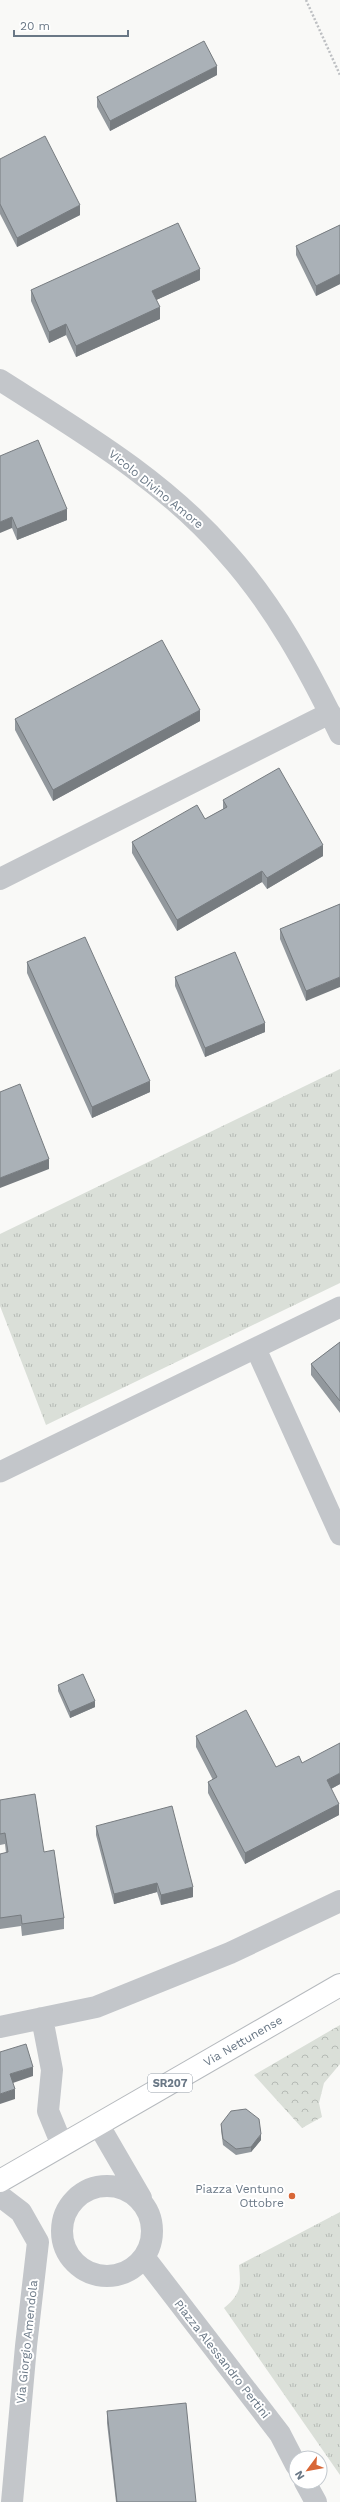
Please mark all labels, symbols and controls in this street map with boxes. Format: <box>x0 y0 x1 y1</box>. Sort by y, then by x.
scale bar <box>14 12 128 38</box>
text: 20 m <box>20 19 50 33</box>
street label: Vicolo Divino Amore <box>106 447 206 531</box>
street label: Via Nettunense <box>201 2013 285 2069</box>
road number: SR207 <box>148 2074 192 2092</box>
place label: Piazza Ventuno Ottobre <box>195 2182 284 2210</box>
marker: Piazza Ventuno Ottobre <box>287 2191 297 2201</box>
street label: Via Giorgio Amendola <box>14 2279 40 2405</box>
street label: Piazza Alessandro Pertini <box>171 2297 273 2421</box>
north arrow <box>288 2450 328 2490</box>
text: N <box>292 2468 308 2482</box>

